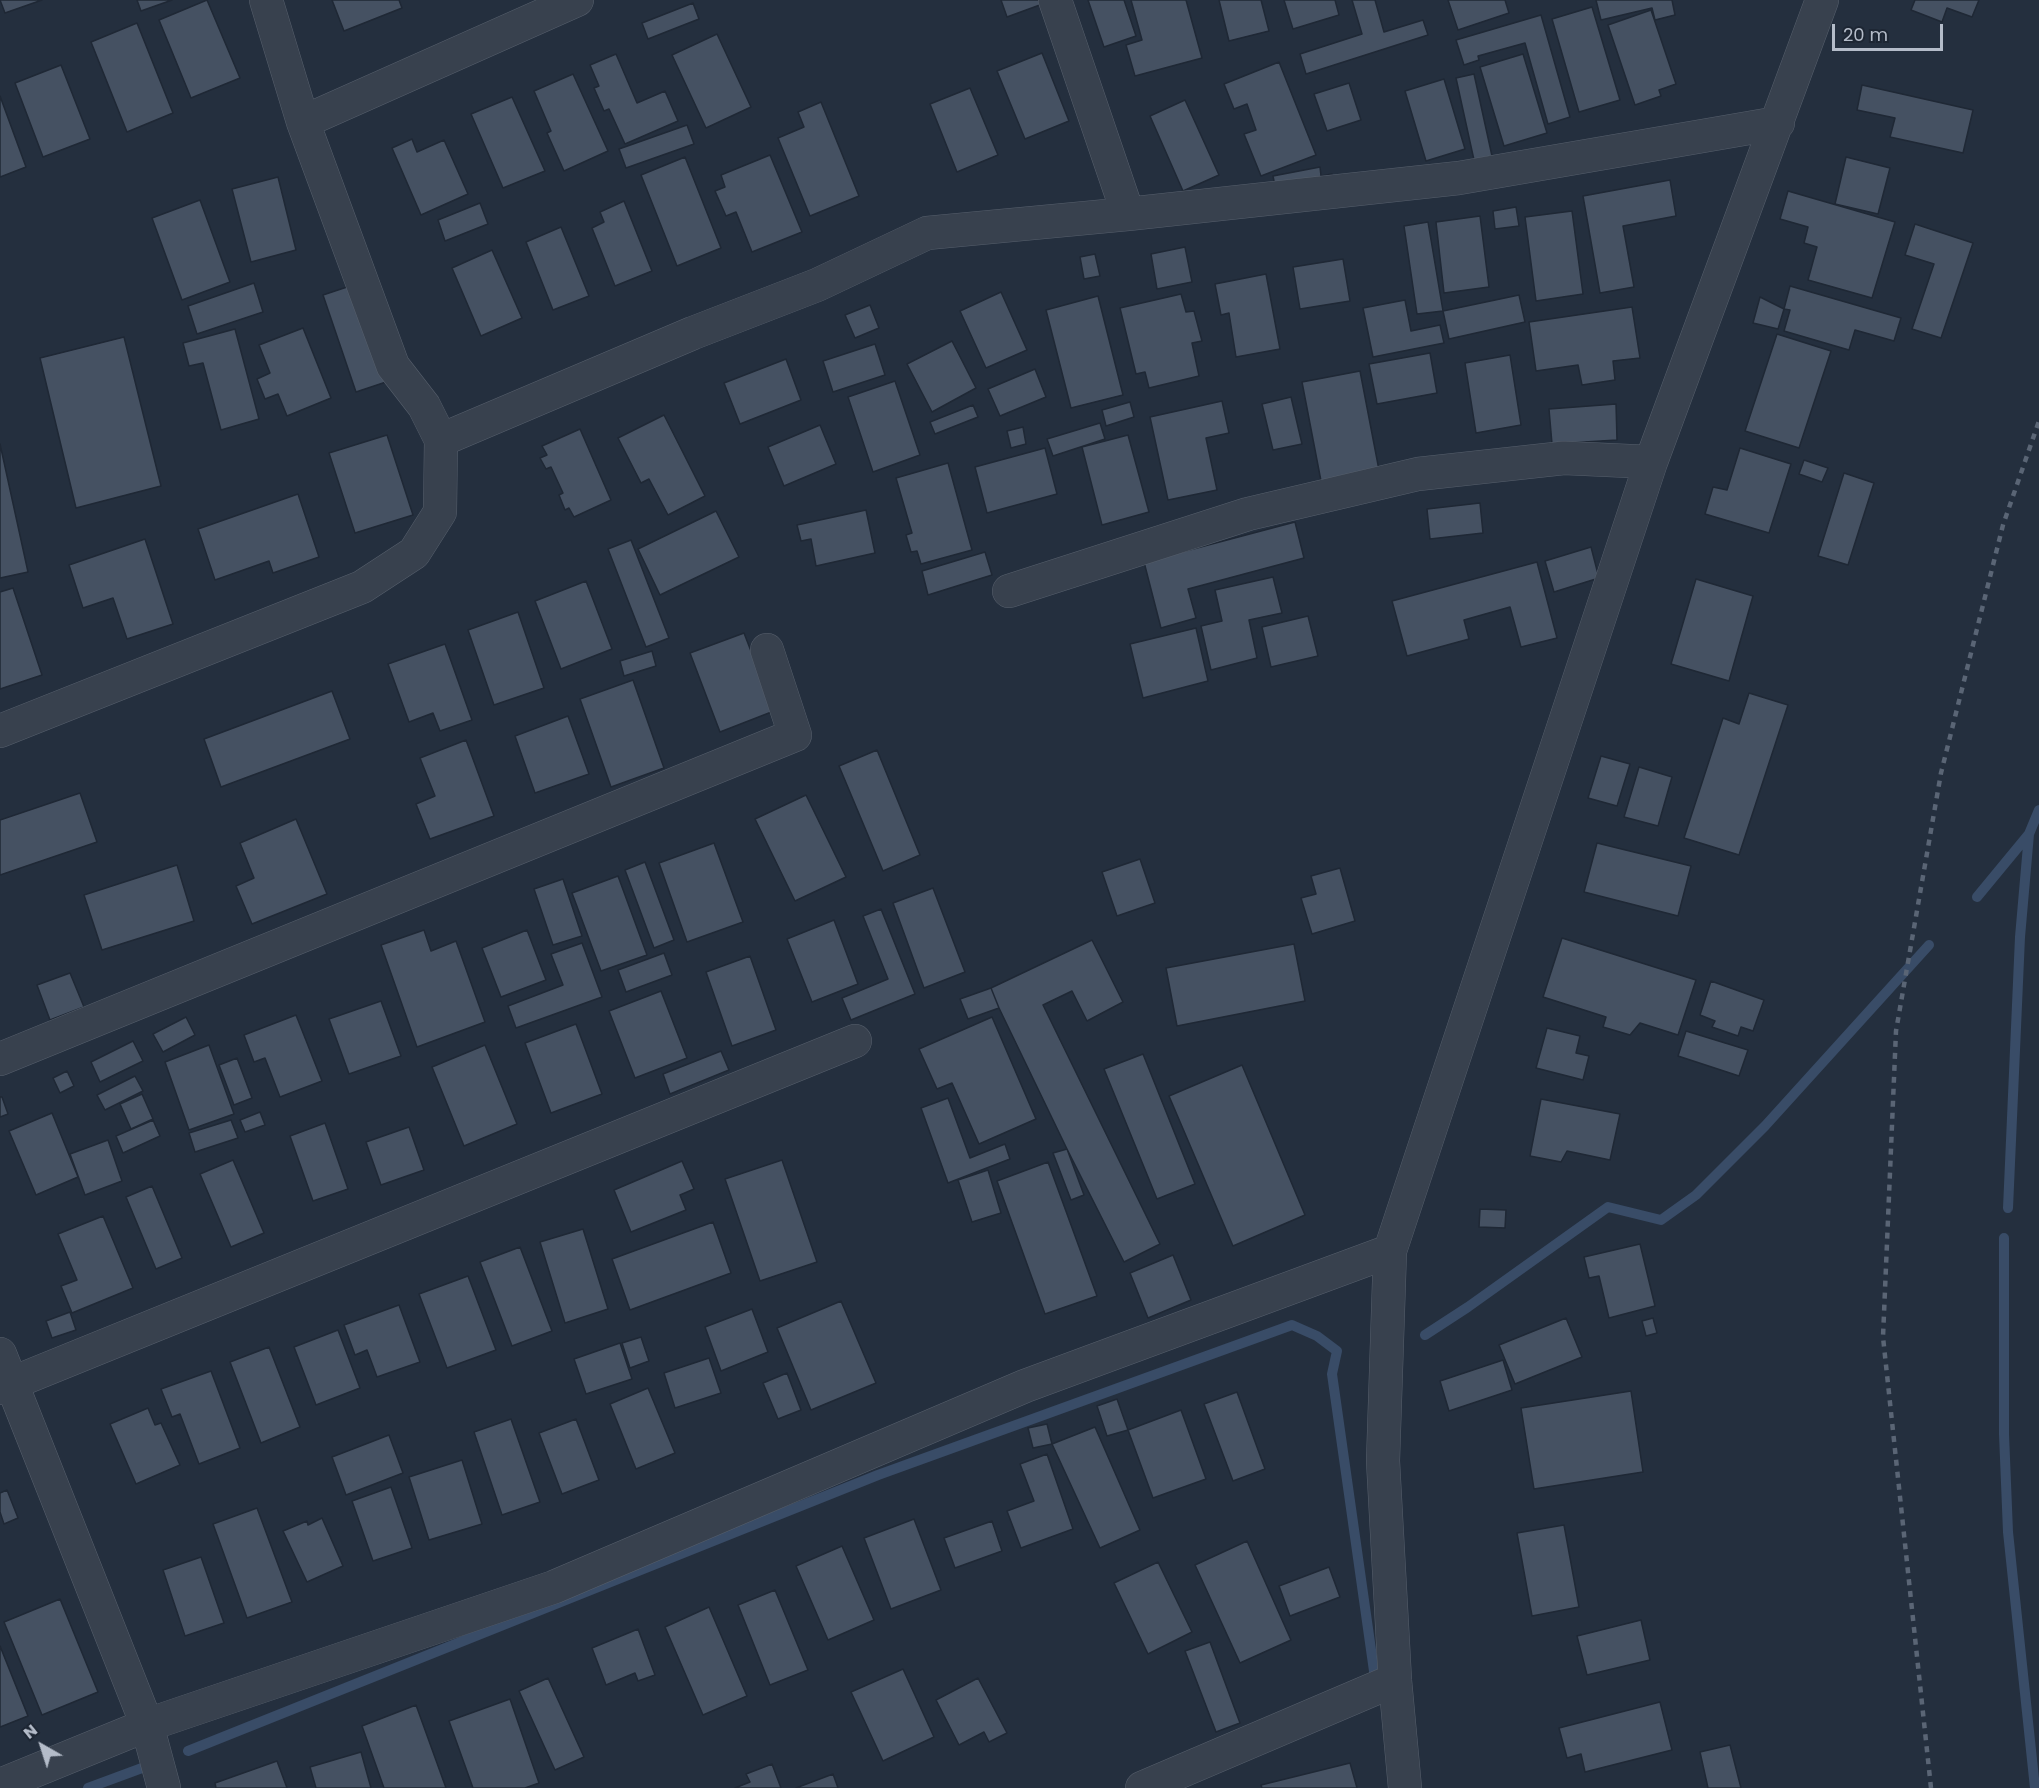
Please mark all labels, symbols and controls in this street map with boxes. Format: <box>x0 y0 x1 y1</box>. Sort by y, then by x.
scale bar <box>1835 12 1946 50</box>
text: 20 m <box>1843 22 1888 47</box>
north arrow <box>12 1716 72 1776</box>
text: N <box>18 1719 42 1744</box>

